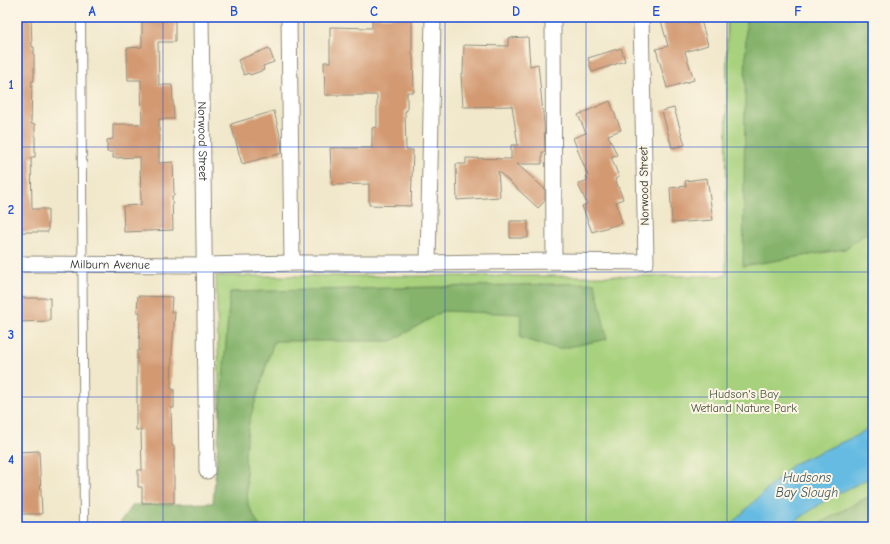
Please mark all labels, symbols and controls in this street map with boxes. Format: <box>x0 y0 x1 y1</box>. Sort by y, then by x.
text: A <box>88 4 96 19</box>
text: B <box>230 4 238 19</box>
text: C <box>370 4 378 19</box>
text: D <box>512 4 520 19</box>
text: E <box>652 4 660 19</box>
text: F <box>794 4 802 19</box>
text: 1 <box>8 77 14 92</box>
street label: Norwood Street <box>195 101 210 181</box>
street label: Norwood Street <box>636 146 652 226</box>
text: 2 <box>8 202 14 217</box>
street label: Milburn Avenue <box>70 257 150 272</box>
text: 3 <box>8 327 14 342</box>
park label: Hudson's Bay Wetland Nature Park <box>691 387 797 415</box>
text: 4 <box>8 452 14 467</box>
water label: Hudsons Bay Slough <box>776 470 838 500</box>

